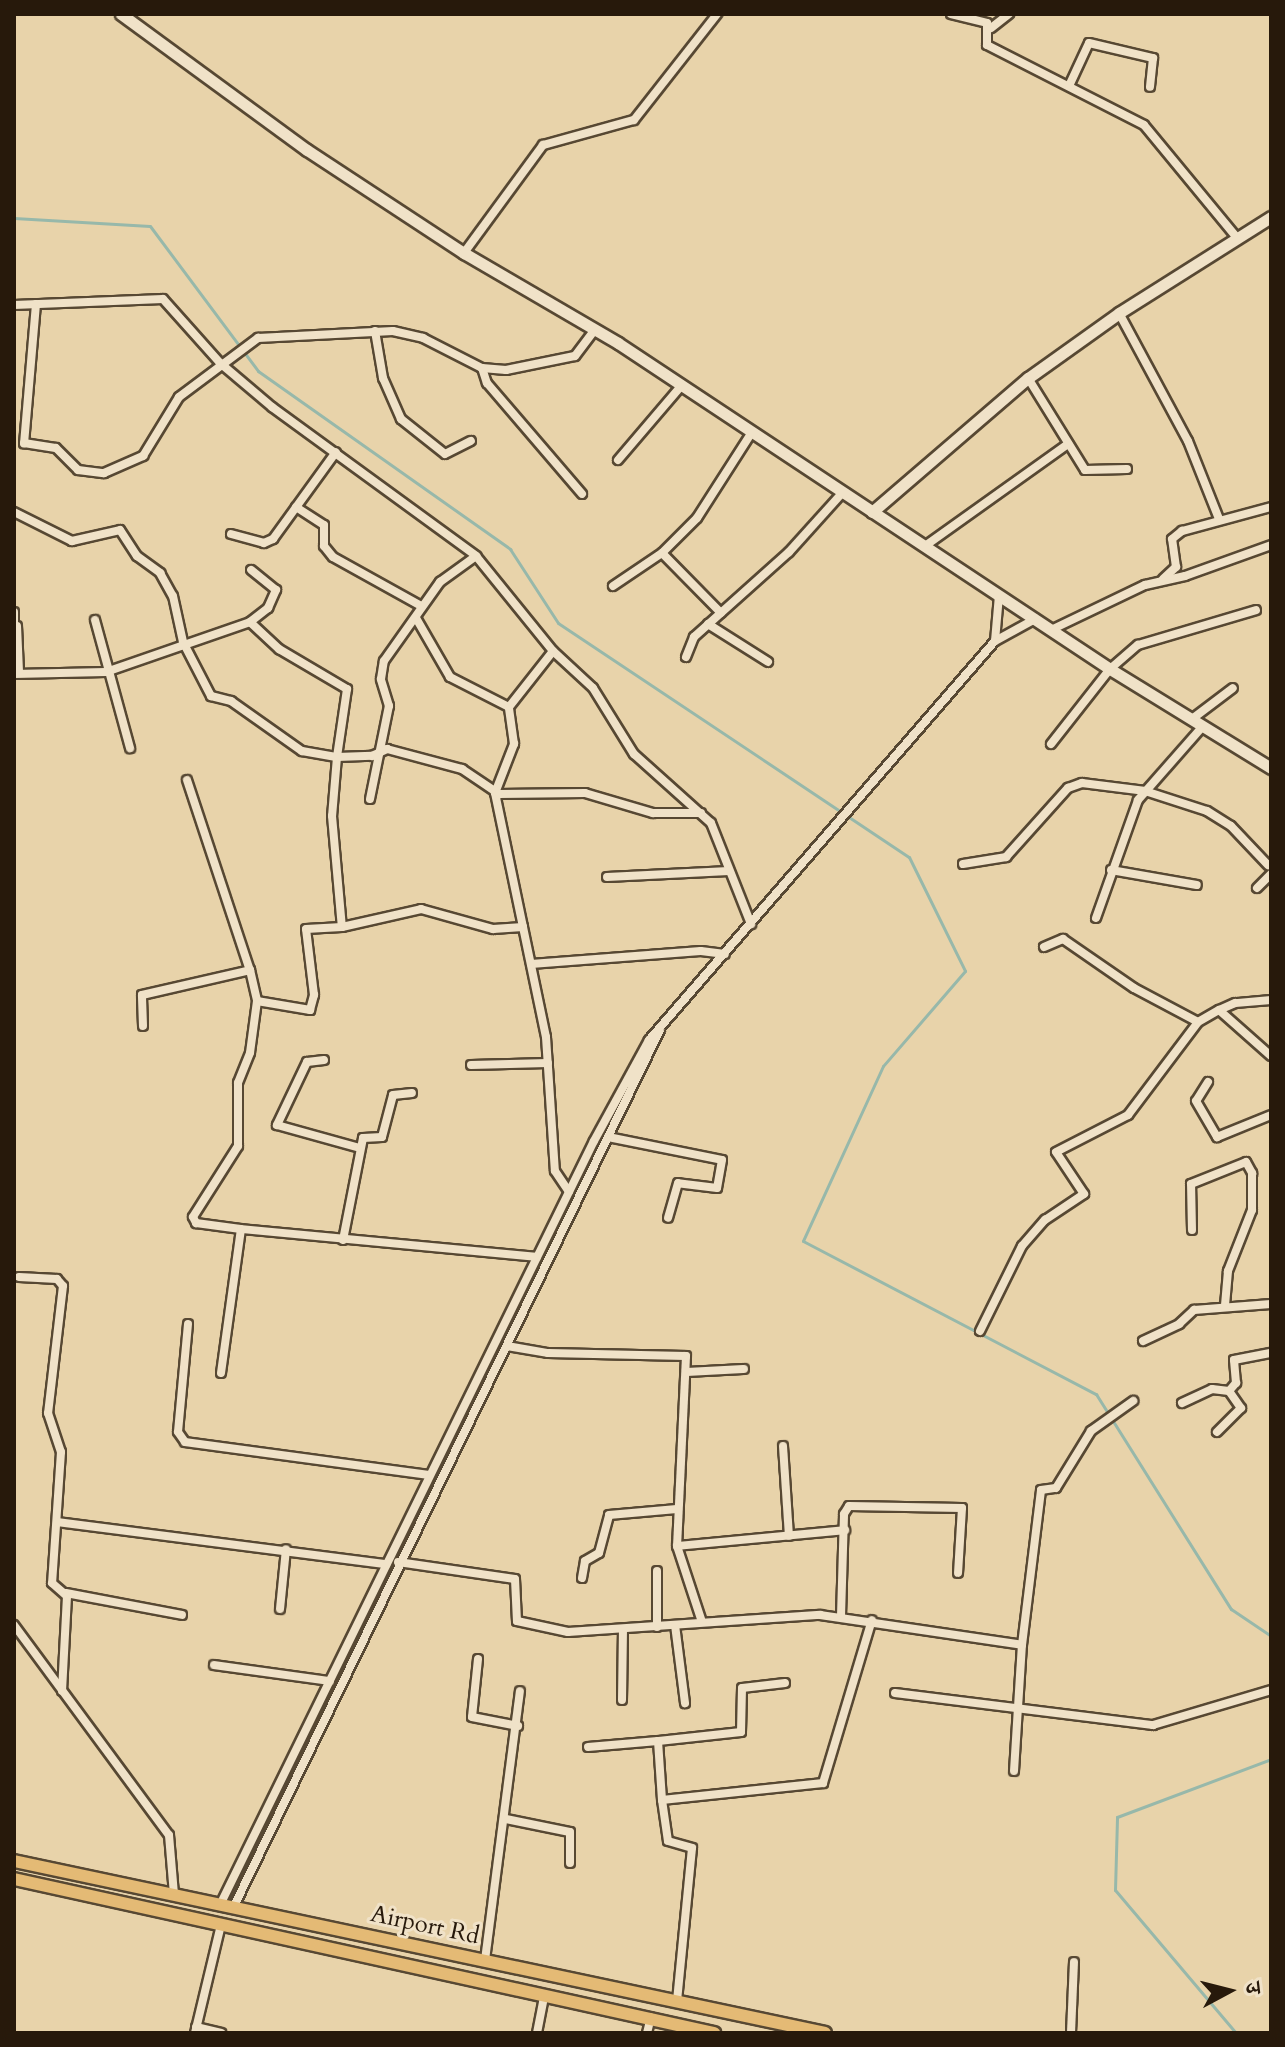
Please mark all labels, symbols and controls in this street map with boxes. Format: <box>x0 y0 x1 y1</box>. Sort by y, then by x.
street label: Airport Rd <box>368 1899 482 1951</box>
north arrow <box>1189 1951 1269 2031</box>
text: उ <box>1237 1981 1268 1995</box>

